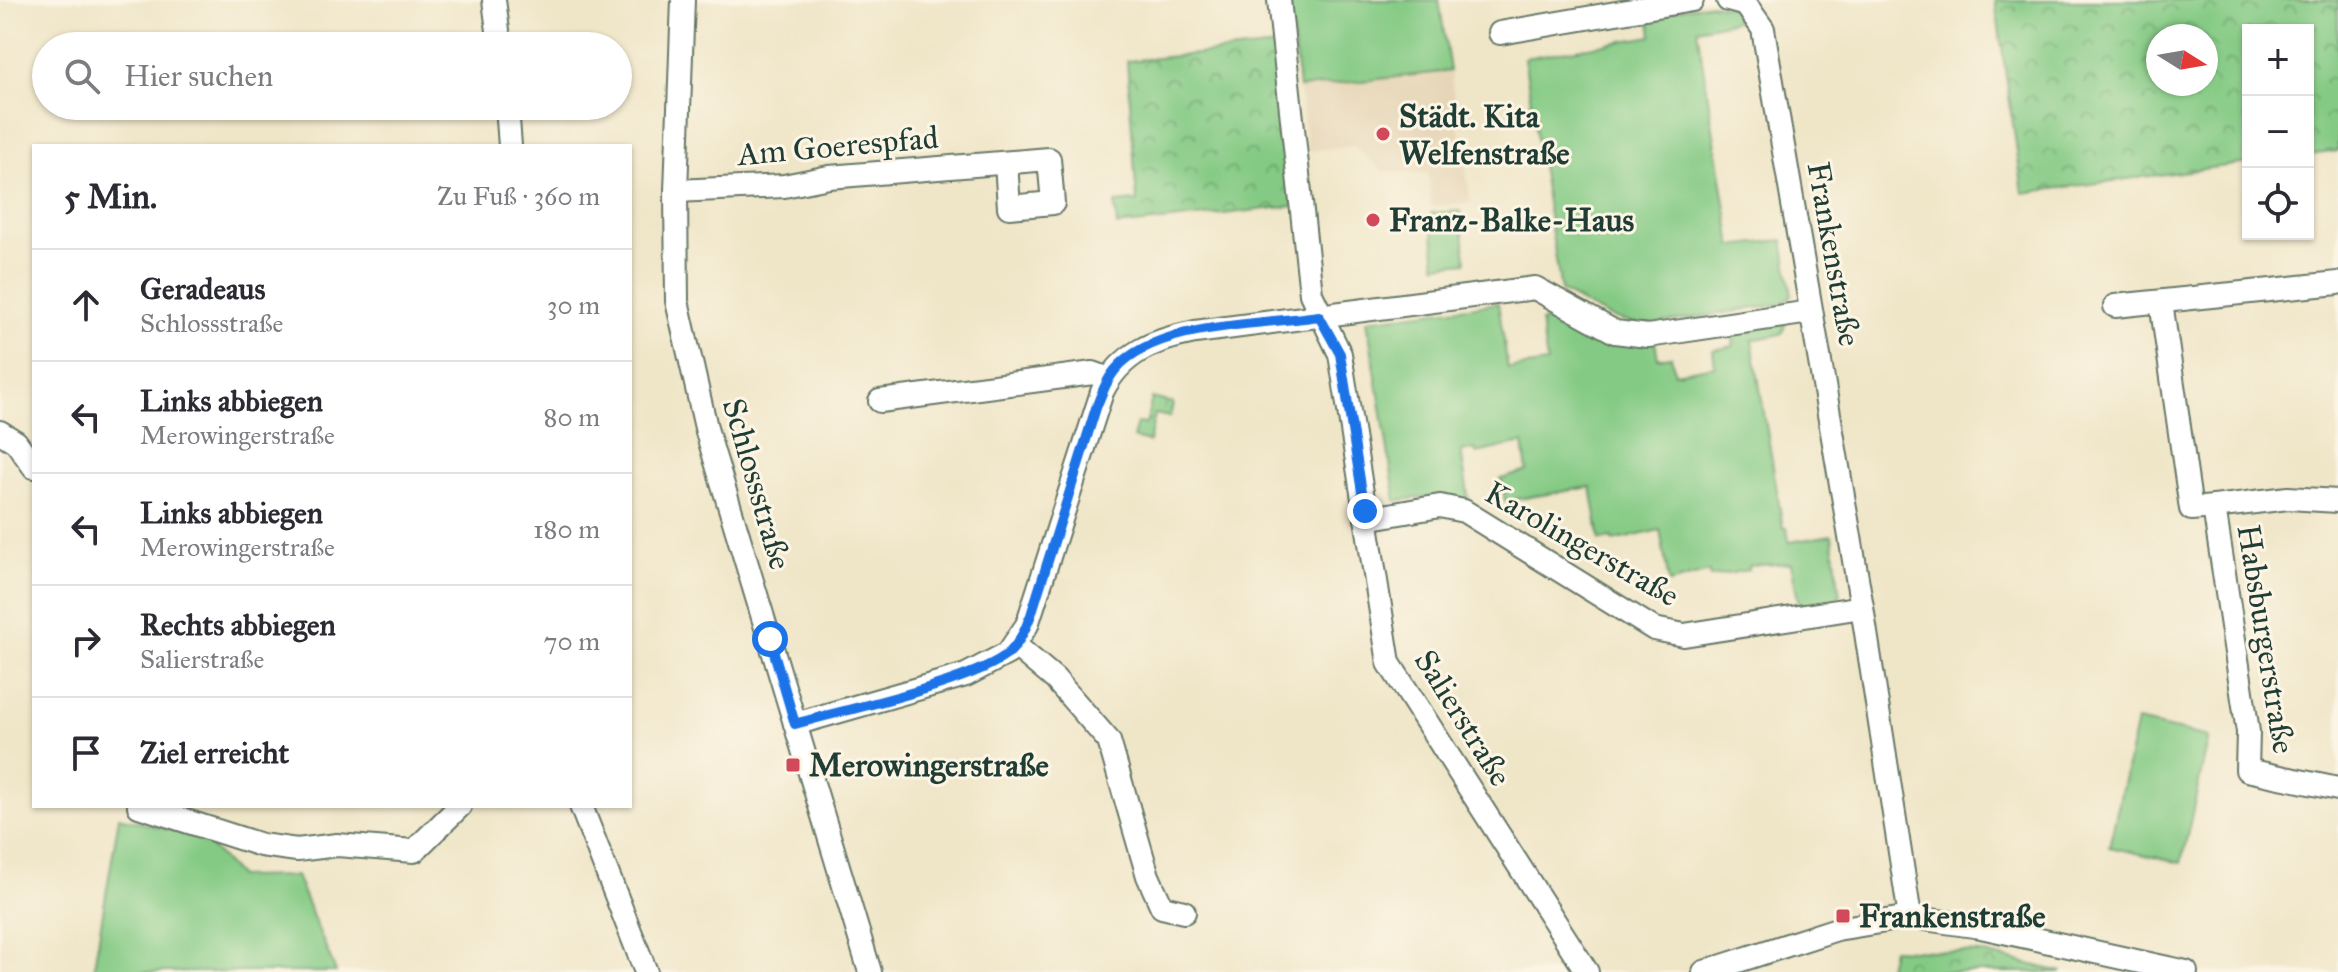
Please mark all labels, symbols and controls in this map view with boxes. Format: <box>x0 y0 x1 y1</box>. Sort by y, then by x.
north arrow <box>2146 24 2218 96</box>
map controls <box>2242 24 2314 240</box>
button: + <box>2242 24 2314 96</box>
search box <box>32 32 632 120</box>
icon: search <box>60 54 104 98</box>
text: Hier suchen <box>124 58 273 94</box>
button: − <box>2242 96 2314 168</box>
place label: Städt. Kita Welfenstraße <box>1399 97 1570 173</box>
street label: Am Goerespfad <box>734 118 940 174</box>
marker: Städt. Kita Welfenstraße <box>1374 125 1392 143</box>
street label: Frankenstraße <box>1799 159 1869 349</box>
button: locate <box>2242 168 2314 240</box>
text: 5 Min. <box>64 176 157 217</box>
text: Zu Fuß · 360 m <box>437 180 600 212</box>
place label: Franz-Balke-Haus <box>1389 201 1635 240</box>
marker: Franz-Balke-Haus <box>1364 211 1382 229</box>
text: Geradeaus <box>140 271 266 307</box>
icon: ahead <box>64 283 108 327</box>
text: 30 m <box>547 289 600 321</box>
text: Schlossstraße <box>140 307 283 339</box>
text: Links abbiegen <box>140 383 323 419</box>
street label: Schlossstraße <box>714 394 800 574</box>
icon: left <box>64 395 108 439</box>
text: 80 m <box>544 401 600 433</box>
text: Merowingerstraße <box>140 419 335 451</box>
street label: Karolingerstraße <box>1478 473 1686 615</box>
route end <box>1347 493 1383 529</box>
text: Links abbiegen <box>140 495 323 531</box>
icon: left <box>64 507 108 551</box>
text: 180 m <box>533 513 600 545</box>
street label: Habsburgerstraße <box>2229 522 2303 756</box>
text: Merowingerstraße <box>140 531 335 563</box>
text: Rechts abbiegen <box>140 607 336 643</box>
icon: right <box>64 619 108 663</box>
route start <box>752 621 788 657</box>
text: 70 m <box>544 625 600 657</box>
text: Salierstraße <box>140 643 264 675</box>
street label: Salierstraße <box>1406 643 1520 793</box>
icon: arrive <box>64 731 108 775</box>
text: Ziel erreicht <box>140 735 289 771</box>
place label: Merowingerstraße <box>809 746 1049 785</box>
marker: Merowingerstraße <box>784 756 802 774</box>
place label: Frankenstraße <box>1859 897 2046 936</box>
marker: Frankenstraße <box>1834 907 1852 925</box>

